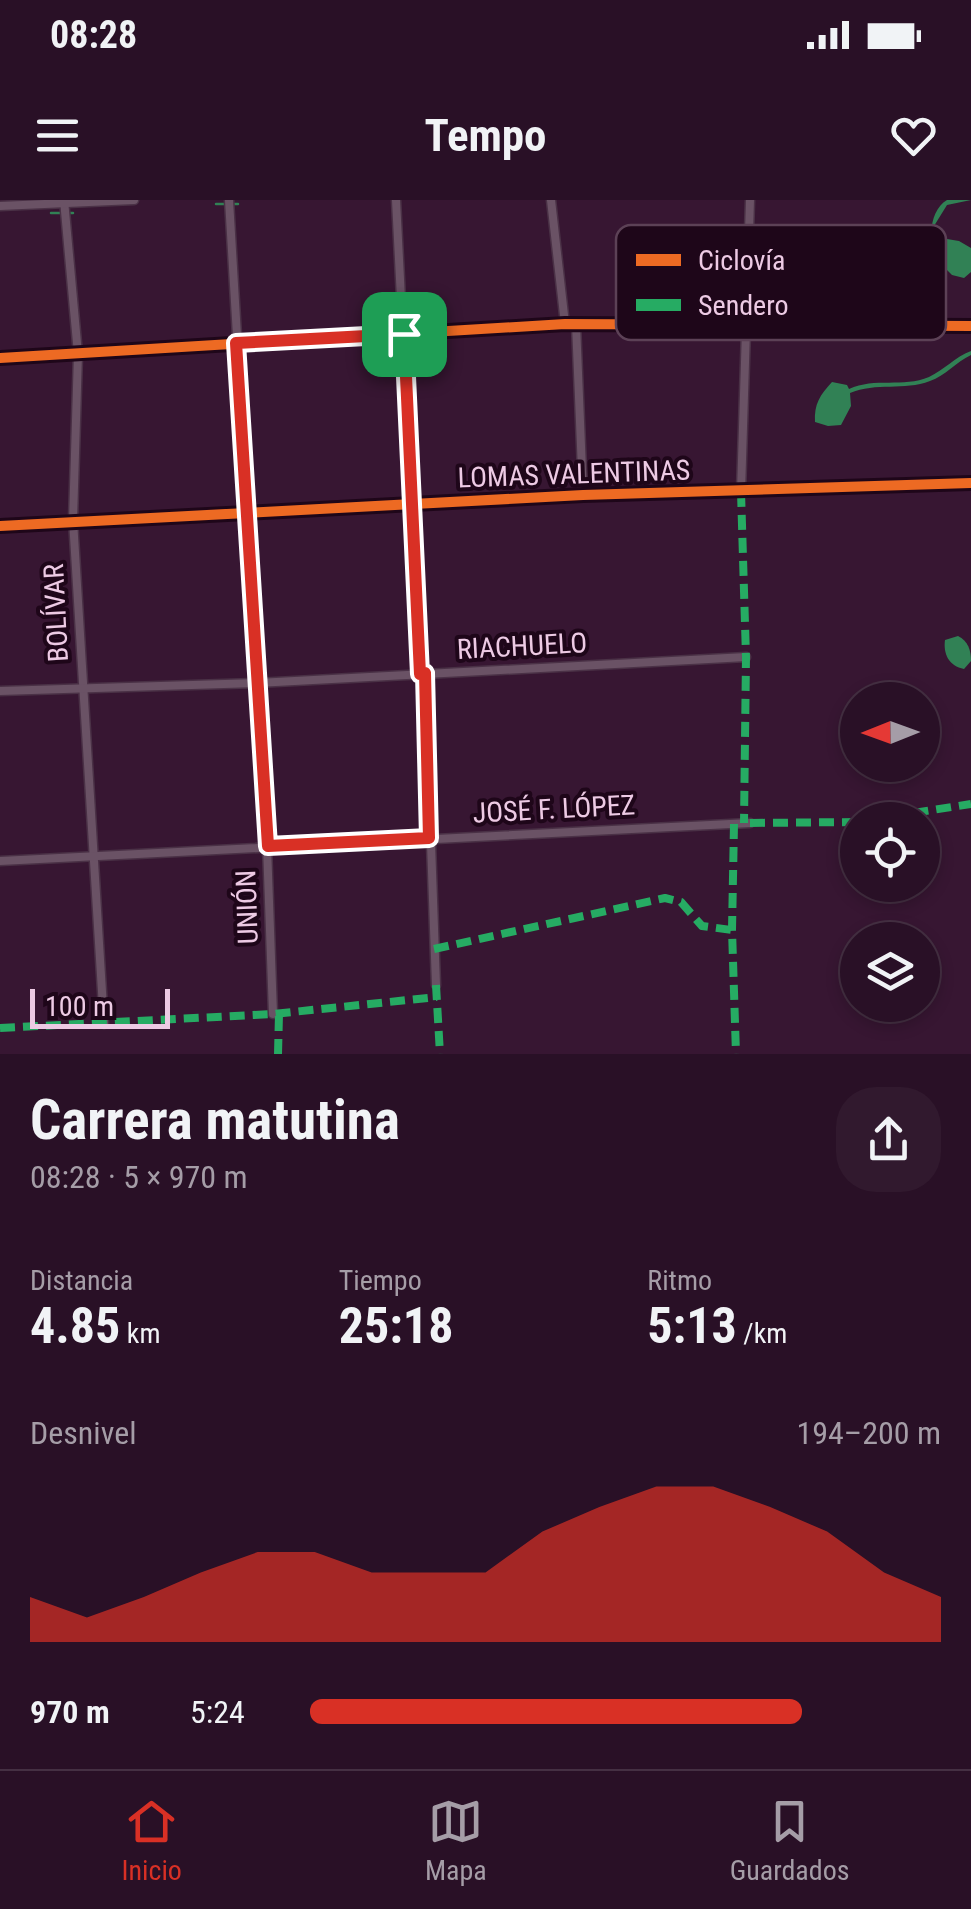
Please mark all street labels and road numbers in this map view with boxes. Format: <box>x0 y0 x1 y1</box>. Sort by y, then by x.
street label: LOMAS VALENTINAS <box>457 453 691 495</box>
street label: BOLÍVAR <box>37 563 75 663</box>
street label: RIACHUELO <box>456 626 588 666</box>
street label: JOSÉ F. LÓPEZ <box>472 788 636 830</box>
street label: UNIÓN <box>229 869 265 945</box>

